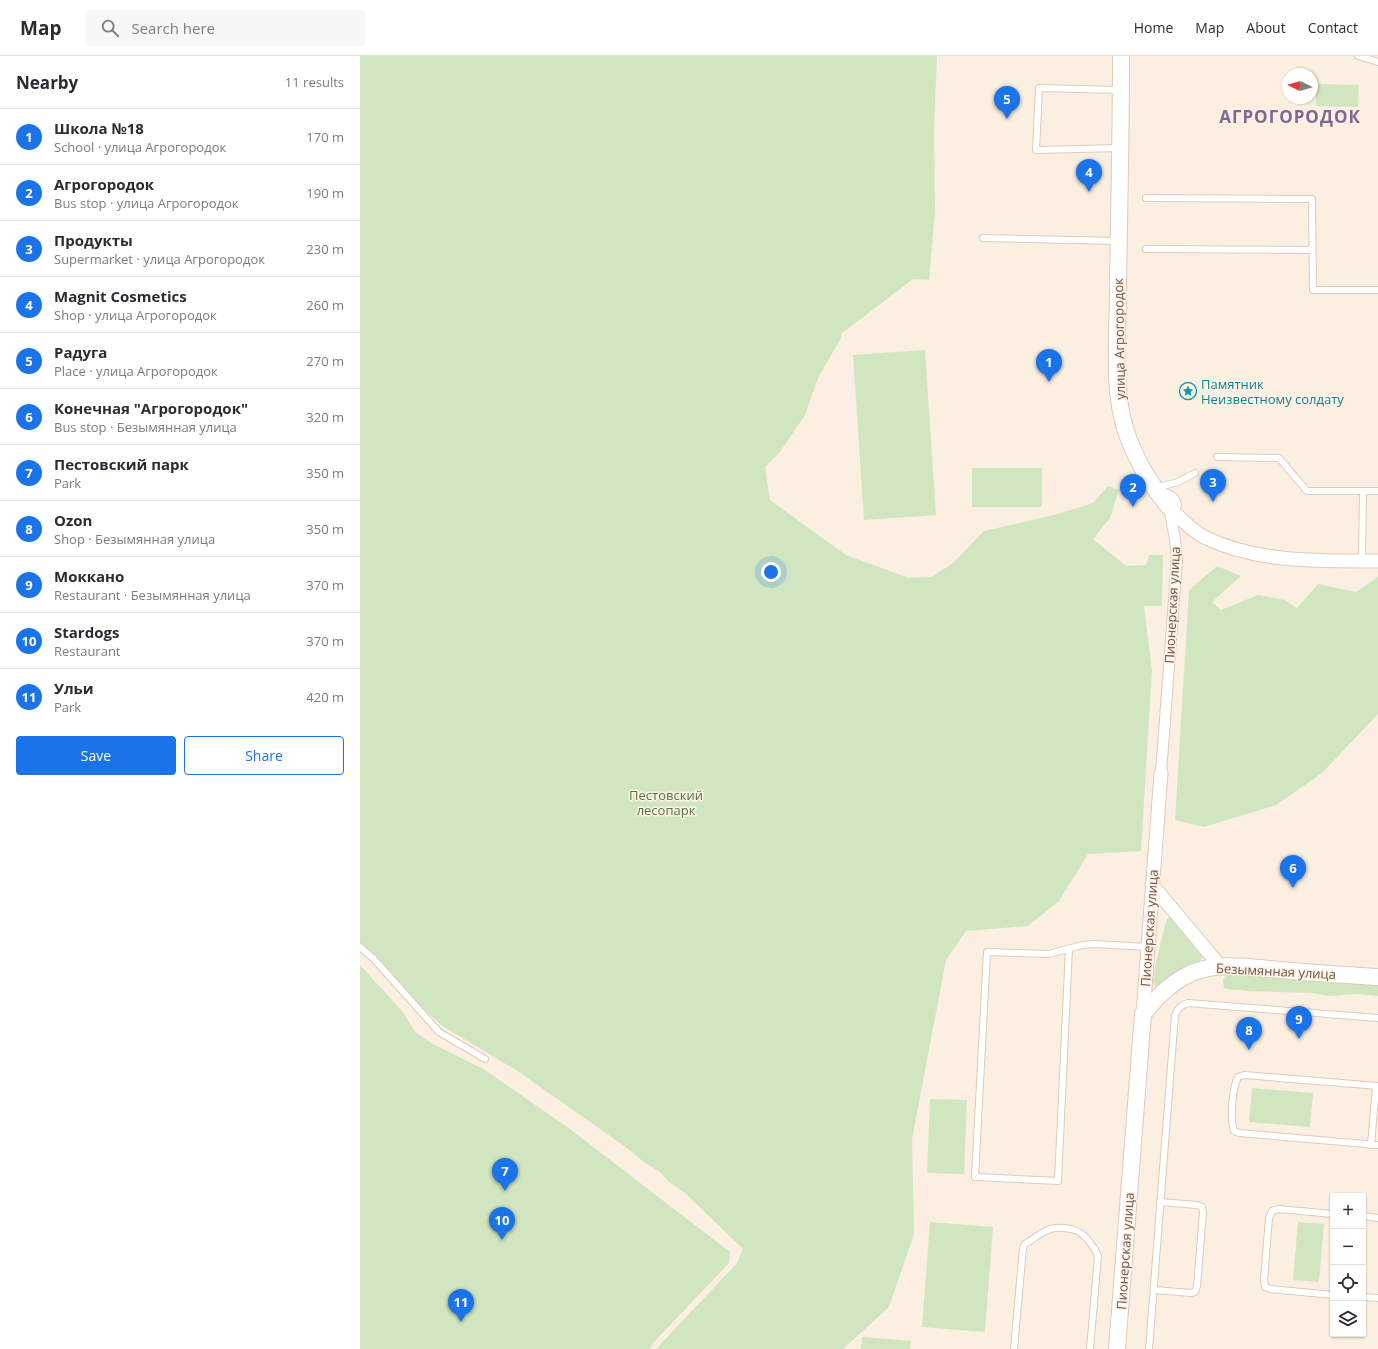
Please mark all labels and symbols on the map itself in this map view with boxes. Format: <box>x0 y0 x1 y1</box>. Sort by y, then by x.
north arrow <box>1282 68 1318 104</box>
pin: 5 <box>994 86 1020 119</box>
district label: АГРОГОРОДОК <box>1219 105 1361 128</box>
pin: 4 <box>1076 159 1102 192</box>
street label: улица Агрогородок <box>1109 278 1129 400</box>
pin: 1 <box>1036 349 1062 382</box>
place label: Памятник Неизвестному солдату <box>1201 375 1344 408</box>
place icon: Памятник Неизвестному солдату <box>1178 381 1198 401</box>
pin: 3 <box>1200 469 1226 502</box>
pin: 2 <box>1120 474 1146 507</box>
street label: Пионерская улица <box>1160 546 1184 664</box>
your location <box>761 562 781 582</box>
park label: Пестовский лесопарк <box>629 786 703 819</box>
pin: 6 <box>1280 855 1306 888</box>
street label: Пионерская улица <box>1136 869 1162 987</box>
street label: Безымянная улица <box>1216 959 1336 983</box>
pin: 9 <box>1286 1006 1312 1039</box>
pin: 8 <box>1236 1017 1262 1050</box>
pin: 7 <box>492 1158 518 1191</box>
street label: Пионерская улица <box>1112 1192 1138 1310</box>
pin: 10 <box>489 1207 515 1240</box>
pin: 11 <box>448 1289 474 1322</box>

